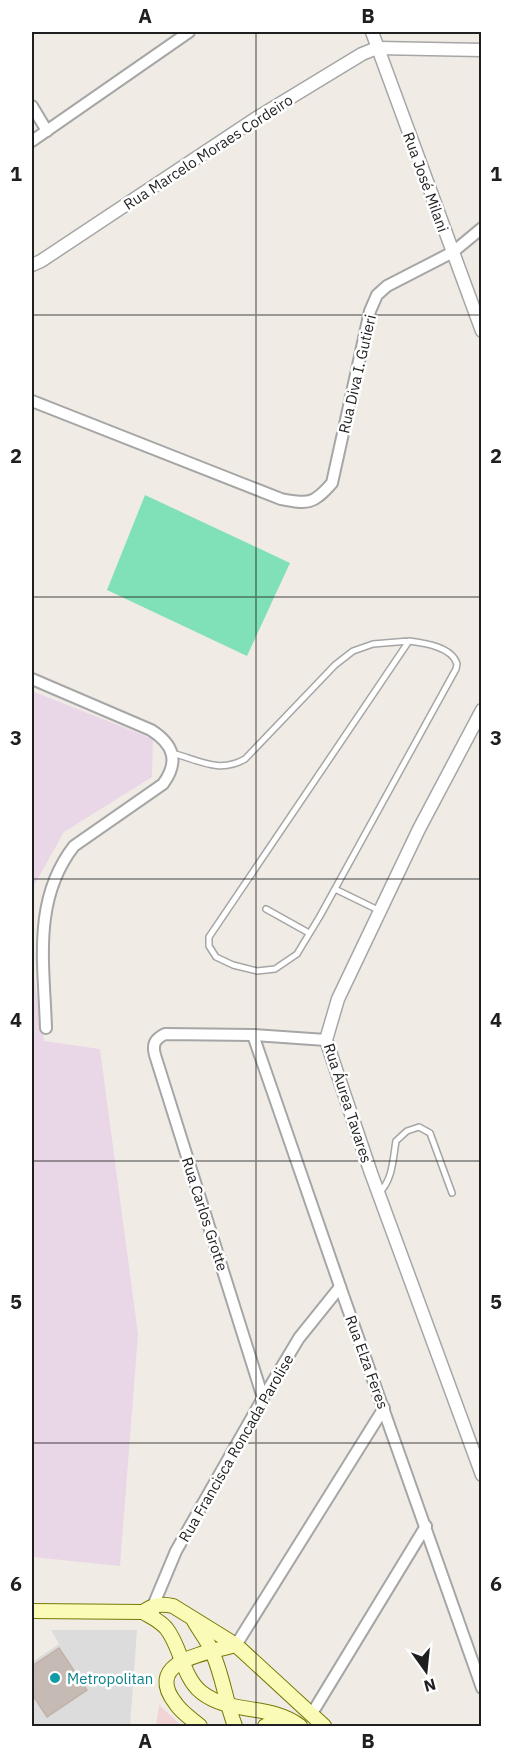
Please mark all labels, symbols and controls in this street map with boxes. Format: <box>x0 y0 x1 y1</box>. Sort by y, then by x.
text: A <box>138 2 152 29</box>
text: B <box>361 2 375 29</box>
street label: Rua Marcelo Moraes Cordeiro <box>120 90 296 214</box>
street label: Rua José Milani <box>399 129 453 235</box>
text: 1 <box>10 160 22 187</box>
text: 1 <box>490 160 502 187</box>
street label: Rua Diva I. Gutieri <box>334 313 380 435</box>
text: 2 <box>10 442 22 469</box>
text: 2 <box>490 442 502 469</box>
text: 3 <box>10 724 22 751</box>
text: 3 <box>490 724 502 751</box>
text: 4 <box>10 1006 22 1033</box>
text: 4 <box>490 1006 502 1033</box>
street label: Rua Áurea Tavares <box>320 1041 376 1165</box>
street label: Rua Carlos Grotte <box>178 1155 232 1273</box>
text: 5 <box>10 1288 22 1315</box>
text: 5 <box>490 1288 502 1315</box>
street label: Rua Elza Feres <box>341 1313 393 1411</box>
street label: Rua Francisca Roncada Parolise <box>174 1351 298 1545</box>
text: 6 <box>10 1570 22 1597</box>
text: 6 <box>490 1570 502 1597</box>
north arrow <box>396 1641 456 1701</box>
place label: Metropolitan <box>67 1669 153 1688</box>
marker: Metropolitan <box>48 1671 62 1685</box>
text: N <box>422 1674 438 1697</box>
text: A <box>138 1727 152 1754</box>
text: B <box>361 1727 375 1754</box>

